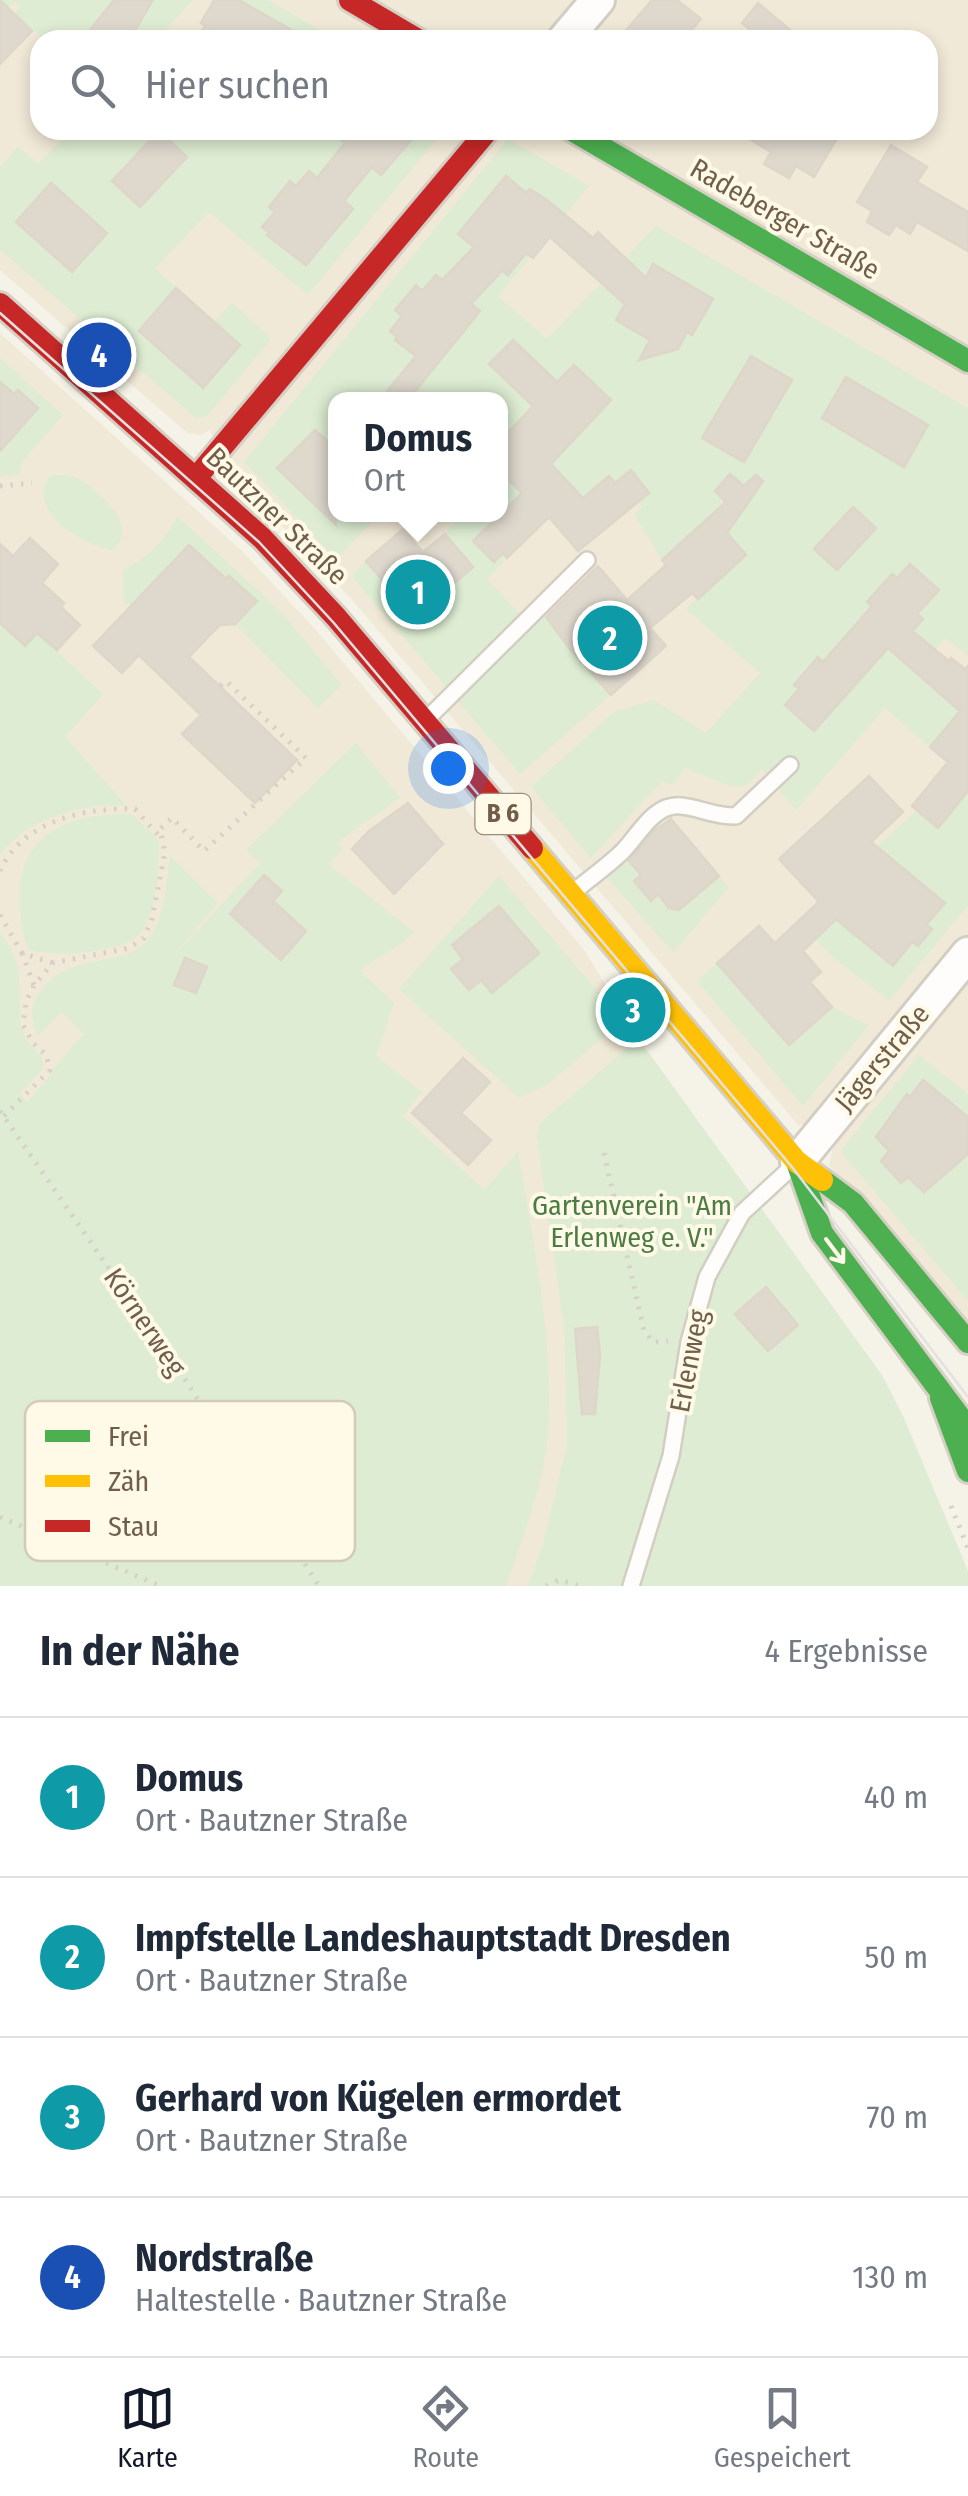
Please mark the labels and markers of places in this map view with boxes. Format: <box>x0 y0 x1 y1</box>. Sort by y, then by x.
pin: 4 <box>66 318 132 392</box>
pin: 1 <box>386 554 450 630</box>
pin: 2 <box>578 600 642 676</box>
pin: 3 <box>600 972 666 1048</box>

